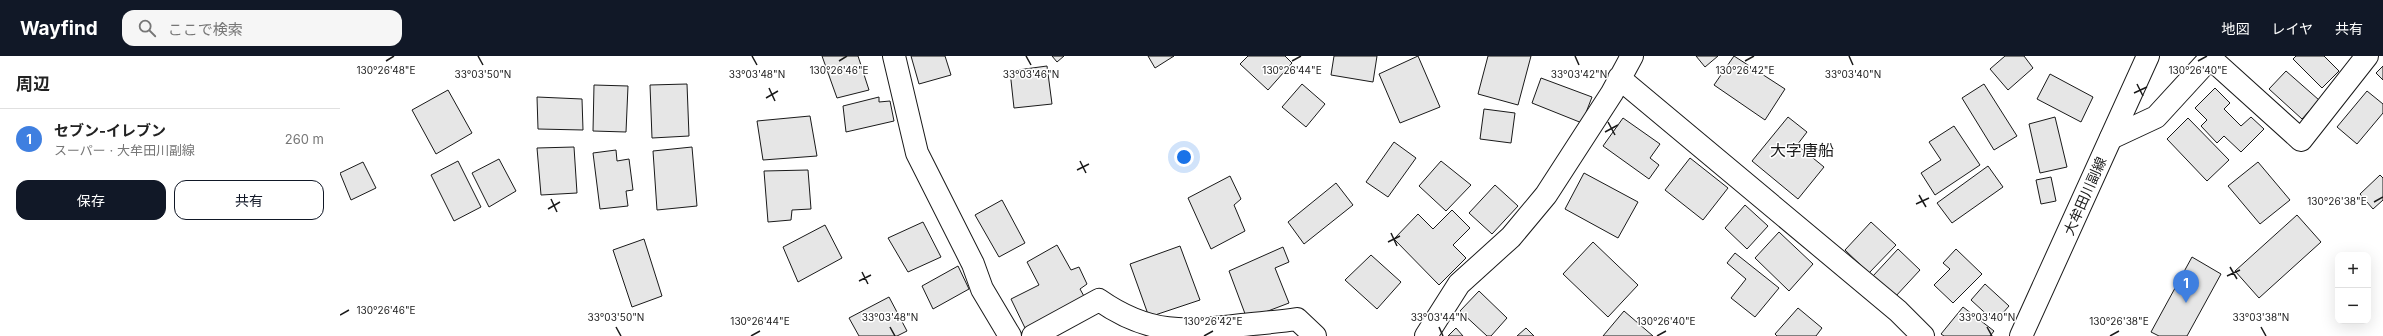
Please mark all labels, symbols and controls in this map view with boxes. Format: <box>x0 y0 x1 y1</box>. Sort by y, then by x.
search box <box>122 10 402 46</box>
text: Wayfind <box>20 17 98 40</box>
icon: search <box>136 17 158 39</box>
text: ここで検索 <box>168 20 243 39</box>
text: 地図 <box>2221 20 2249 37</box>
text: レイヤ <box>2271 20 2313 37</box>
text: 共有 <box>2335 20 2363 37</box>
text: 130°26'48"E <box>356 64 416 76</box>
text: 130°26'46"E <box>809 64 869 76</box>
text: 130°26'44"E <box>1262 64 1322 76</box>
text: 130°26'42"E <box>1715 64 1775 76</box>
text: 130°26'40"E <box>2168 64 2228 76</box>
text: 33°03'50"N <box>455 68 511 80</box>
text: 33°03'48"N <box>729 68 785 80</box>
text: 33°03'46"N <box>1003 68 1059 80</box>
text: 33°03'42"N <box>1551 68 1607 80</box>
text: 33°03'40"N <box>1825 68 1881 80</box>
text: 周辺 <box>16 74 50 94</box>
text: セブン-イレブン <box>54 121 166 140</box>
text: 1 <box>26 131 32 147</box>
text: 260 m <box>285 131 324 147</box>
district label: 大字唐船 <box>1770 140 1834 160</box>
text: スーパー · 大牟田川副線 <box>54 142 195 158</box>
your location <box>1174 147 1194 167</box>
street label: 大牟田川副線 <box>2060 154 2109 238</box>
button: 保存 <box>16 180 166 220</box>
button: 共有 <box>174 180 324 220</box>
text: 130°26'38"E <box>2307 195 2367 207</box>
map controls <box>2335 252 2371 324</box>
button: + <box>2335 252 2371 288</box>
pin: 1 <box>2173 270 2199 303</box>
button: − <box>2335 288 2371 324</box>
text: 130°26'46"E <box>356 304 416 316</box>
text: 33°03'50"N <box>588 311 644 323</box>
text: 33°03'48"N <box>862 311 918 323</box>
text: 33°03'44"N <box>1411 311 1467 323</box>
text: 33°03'40"N <box>1959 311 2015 323</box>
text: 33°03'38"N <box>2233 311 2289 323</box>
text: 130°26'44"E <box>730 315 790 327</box>
text: 130°26'42"E <box>1183 315 1243 327</box>
text: 130°26'40"E <box>1636 315 1696 327</box>
text: 130°26'38"E <box>2089 315 2149 327</box>

